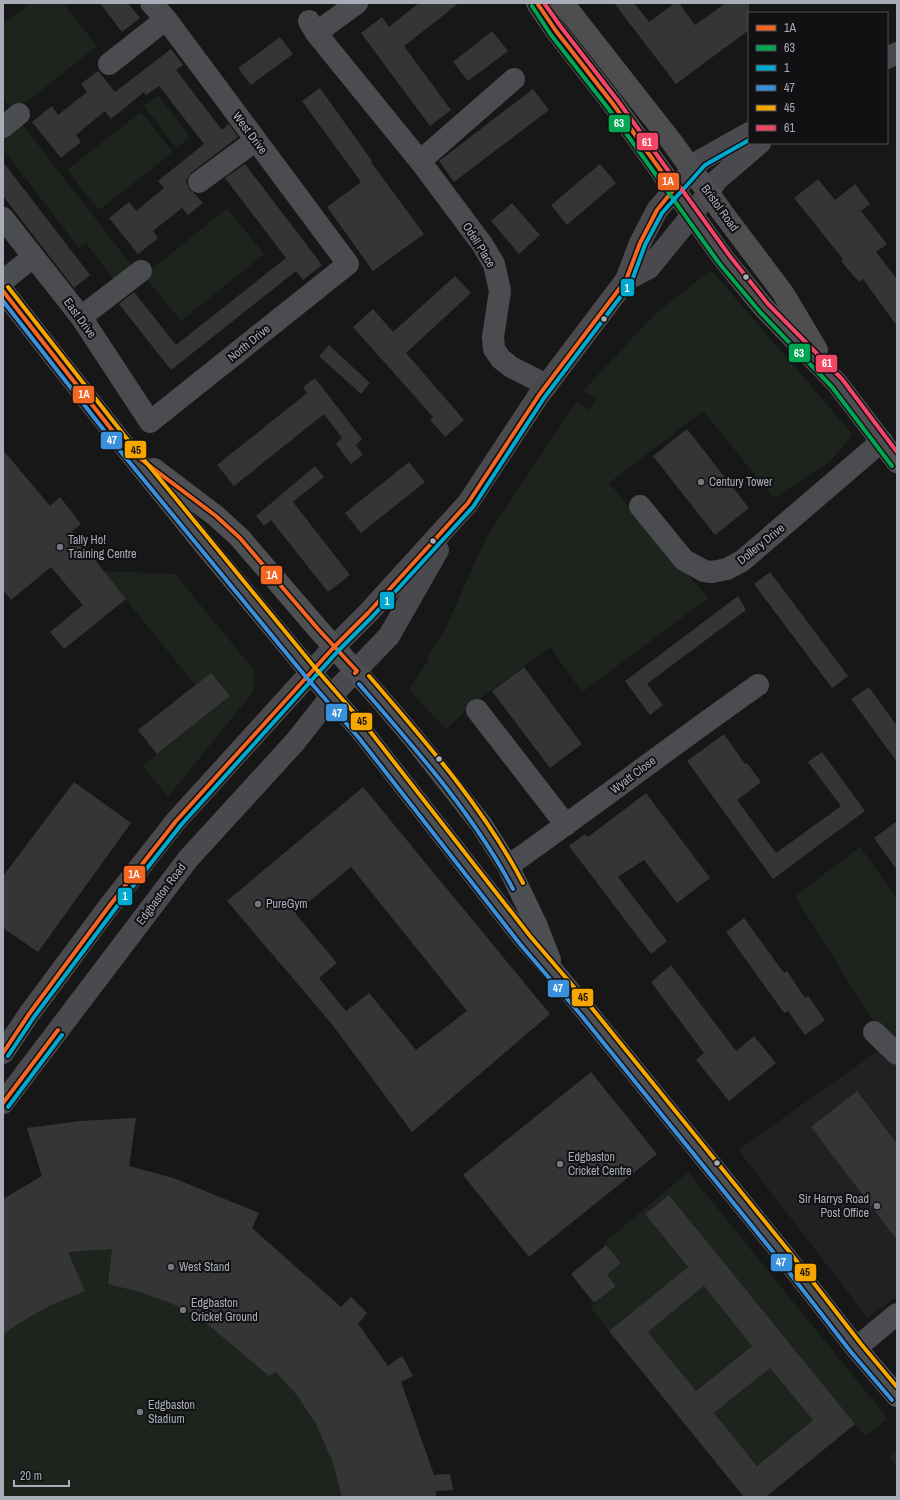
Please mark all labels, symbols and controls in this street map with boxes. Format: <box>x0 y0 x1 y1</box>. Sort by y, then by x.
legend <box>748 12 888 144</box>
text: 1A <box>784 20 796 36</box>
text: 63 <box>784 40 795 56</box>
text: 1 <box>784 60 790 76</box>
text: 47 <box>784 80 795 96</box>
text: 45 <box>784 100 795 116</box>
street label: West Drive <box>229 109 271 157</box>
line badge: 63 <box>608 114 631 133</box>
text: 63 <box>614 116 624 130</box>
text: 61 <box>784 120 795 136</box>
line badge: 61 <box>636 132 659 151</box>
text: 61 <box>642 135 652 149</box>
line badge: 1A <box>657 172 680 191</box>
text: 1A <box>662 174 674 188</box>
street label: Bristol Road <box>698 181 742 235</box>
street label: Odell Place <box>459 219 499 271</box>
unlabelled marker <box>741 272 751 282</box>
line badge: 1 <box>620 278 635 297</box>
text: 1 <box>624 281 630 295</box>
street label: East Drive <box>60 295 100 341</box>
unlabelled marker <box>599 314 609 324</box>
street label: North Drive <box>224 321 274 365</box>
line badge: 63 <box>788 343 811 363</box>
text: 63 <box>794 346 804 360</box>
line badge: 61 <box>815 354 838 373</box>
text: 61 <box>822 356 832 370</box>
line badge: 1A <box>72 385 95 404</box>
text: 1A <box>78 387 90 401</box>
line badge: 47 <box>100 431 123 450</box>
text: 47 <box>107 433 117 447</box>
line badge: 45 <box>124 440 147 459</box>
text: 45 <box>131 443 141 457</box>
place label: Century Tower <box>709 474 773 490</box>
marker: Century Tower <box>696 477 706 487</box>
street label: Dollery Drive <box>734 520 788 568</box>
place label: Tally Ho! Training Centre <box>68 532 137 562</box>
unlabelled marker <box>428 536 438 546</box>
marker: Tally Ho! Training Centre <box>55 542 65 552</box>
line badge: 1A <box>260 565 283 585</box>
text: 1A <box>266 568 278 582</box>
line badge: 1 <box>379 591 395 610</box>
text: 1 <box>384 594 390 608</box>
line badge: 47 <box>325 703 348 722</box>
text: 47 <box>332 706 342 720</box>
line badge: 45 <box>350 712 373 731</box>
text: 45 <box>357 714 367 728</box>
street label: Wyatt Close <box>607 753 659 797</box>
unlabelled marker <box>434 754 444 764</box>
street label: Edgbaston Road <box>133 860 189 928</box>
line badge: 1A <box>123 865 146 884</box>
text: 1A <box>128 867 140 881</box>
line badge: 1 <box>117 887 133 906</box>
text: 1 <box>122 889 128 903</box>
place label: PureGym <box>266 896 308 912</box>
marker: PureGym <box>253 899 263 909</box>
line badge: 47 <box>547 979 570 998</box>
text: 47 <box>553 981 563 995</box>
line badge: 45 <box>571 988 594 1007</box>
text: 45 <box>578 990 588 1004</box>
place label: Edgbaston Cricket Centre <box>568 1149 631 1179</box>
unlabelled marker <box>712 1158 722 1168</box>
marker: Edgbaston Cricket Centre <box>555 1159 565 1169</box>
place label: Sir Harrys Road Post Office <box>798 1191 869 1221</box>
marker: Sir Harrys Road Post Office <box>872 1201 882 1211</box>
line badge: 47 <box>770 1253 793 1272</box>
text: 47 <box>776 1255 786 1269</box>
place label: West Stand <box>179 1259 230 1275</box>
marker: West Stand <box>166 1262 176 1272</box>
line badge: 45 <box>794 1263 817 1282</box>
text: 45 <box>800 1265 810 1279</box>
place label: Edgbaston Cricket Ground <box>191 1295 258 1325</box>
marker: Edgbaston Cricket Ground <box>178 1305 188 1315</box>
place label: Edgbaston Stadium <box>148 1397 195 1427</box>
marker: Edgbaston Stadium <box>135 1407 145 1417</box>
scale bar <box>14 1462 69 1488</box>
text: 20 m <box>20 1468 42 1484</box>

